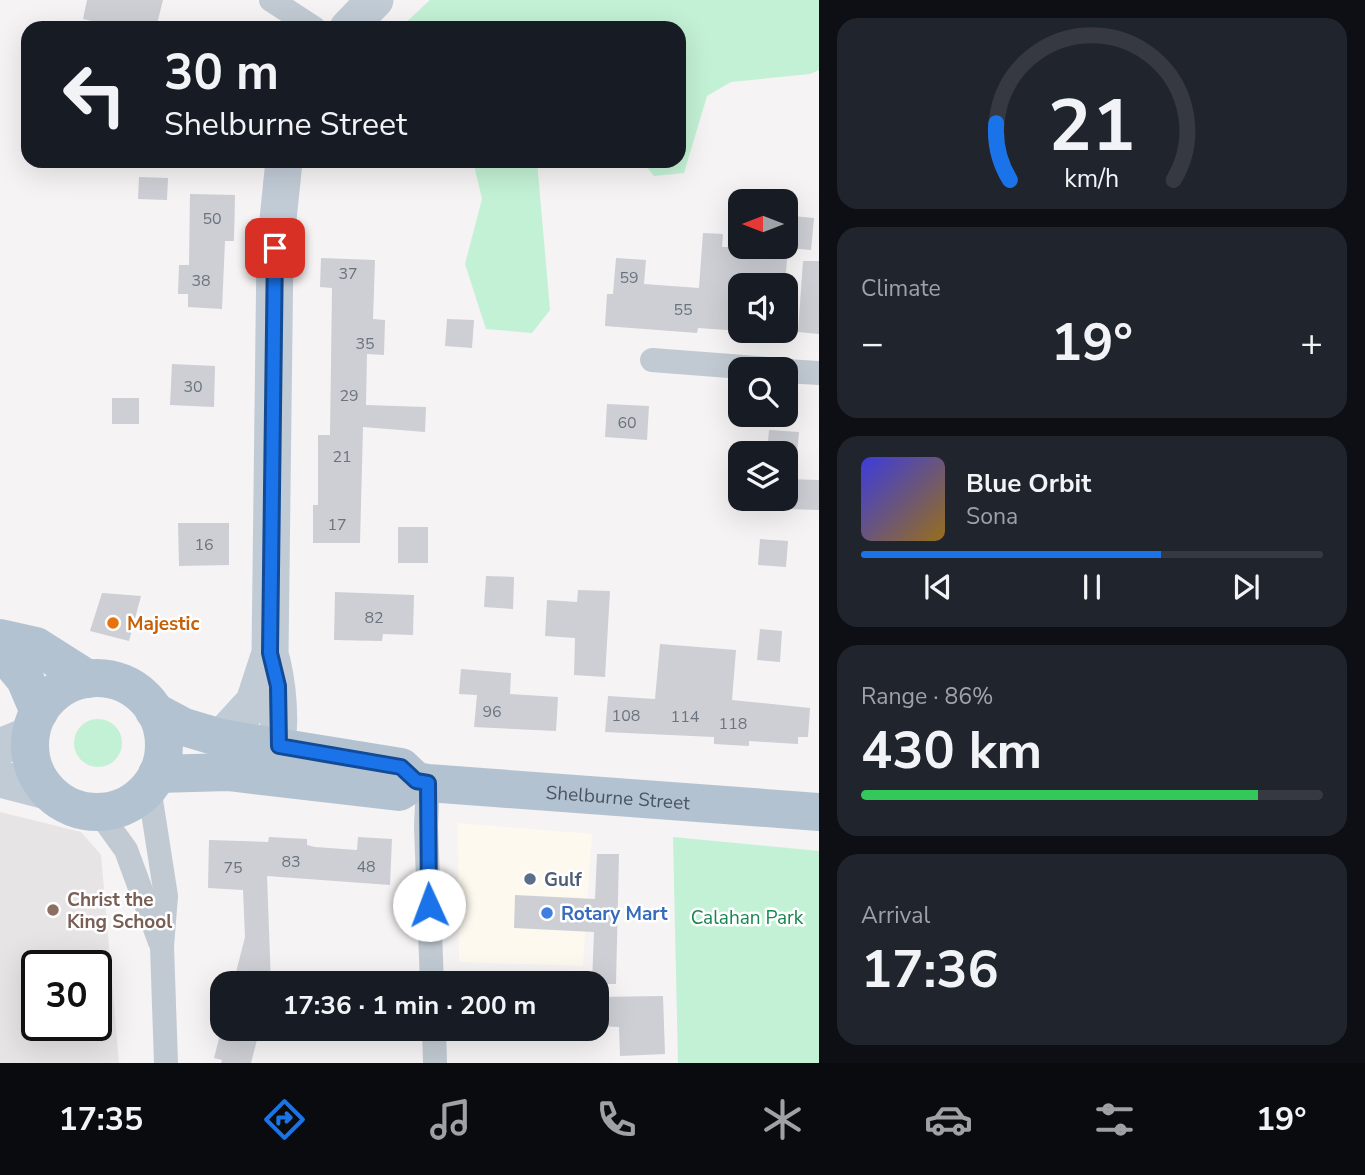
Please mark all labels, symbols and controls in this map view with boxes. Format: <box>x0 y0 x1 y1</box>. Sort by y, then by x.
text: 30 m <box>164 39 279 106</box>
icon: left <box>49 49 140 140</box>
text: 21 <box>1048 76 1136 176</box>
text: Shelburne Street <box>164 103 407 146</box>
text: km/h <box>1064 161 1120 195</box>
north arrow <box>728 189 798 259</box>
map controls <box>728 189 798 511</box>
house number: 50 <box>202 208 222 230</box>
pin <box>245 218 305 278</box>
icon: arrive <box>256 229 294 267</box>
house number: 37 <box>338 263 358 285</box>
house number: 59 <box>619 267 639 289</box>
house number: 38 <box>191 270 211 292</box>
button: sound <box>728 273 798 343</box>
text: Climate <box>861 273 941 304</box>
house number: 55 <box>673 299 693 321</box>
text: 19° <box>1051 307 1133 378</box>
text: − <box>861 318 884 369</box>
text: + <box>1300 318 1323 369</box>
house number: 35 <box>355 333 375 355</box>
button: search <box>728 357 798 427</box>
house number: 30 <box>183 376 203 398</box>
house number: 29 <box>339 385 359 407</box>
house number: 60 <box>617 412 637 434</box>
button: layers <box>728 441 798 511</box>
house number: 21 <box>332 446 352 468</box>
text: Blue Orbit <box>966 466 1091 501</box>
text: Sona <box>966 501 1018 532</box>
house number: 17 <box>327 514 347 536</box>
house number: 16 <box>194 534 214 556</box>
icon: previous <box>919 568 957 606</box>
icon: pause <box>1073 568 1111 606</box>
icon: next <box>1227 568 1265 606</box>
house number: 82 <box>364 607 384 629</box>
place label: Majestic <box>127 611 199 637</box>
marker: Majestic <box>105 615 121 631</box>
text: Range · 86% <box>861 681 993 712</box>
house number: 96 <box>482 701 502 723</box>
house number: 108 <box>612 705 640 727</box>
house number: 114 <box>671 706 700 728</box>
house number: 118 <box>719 713 747 735</box>
text: 430 km <box>861 715 1042 786</box>
street label: Shelburne Street <box>545 780 691 816</box>
house number: 83 <box>281 851 301 873</box>
house number: 48 <box>356 856 376 878</box>
house number: 75 <box>223 857 243 879</box>
place label: Gulf <box>544 867 583 893</box>
position arrow <box>392 868 466 942</box>
marker: Gulf <box>522 871 538 887</box>
place label: Christ the King School <box>67 887 172 935</box>
text: Arrival <box>861 900 930 931</box>
place label: Rotary Mart <box>561 901 668 927</box>
marker: Christ the King School <box>45 902 61 918</box>
marker: Rotary Mart <box>539 905 555 921</box>
park label: Calahan Park <box>691 905 804 931</box>
text: 17:36 <box>861 934 999 1005</box>
speed limit sign: 30 <box>21 950 112 1041</box>
text: 17:36 · 1 min · 200 m <box>283 988 536 1023</box>
icon: directions <box>260 1095 309 1144</box>
icon: music <box>426 1095 475 1144</box>
icon: phone <box>592 1095 641 1144</box>
icon: climate <box>758 1095 807 1144</box>
icon: car <box>924 1095 973 1144</box>
icon: filters <box>1090 1095 1139 1144</box>
text: 17:35 <box>58 1098 143 1141</box>
text: 19° <box>1256 1098 1306 1141</box>

